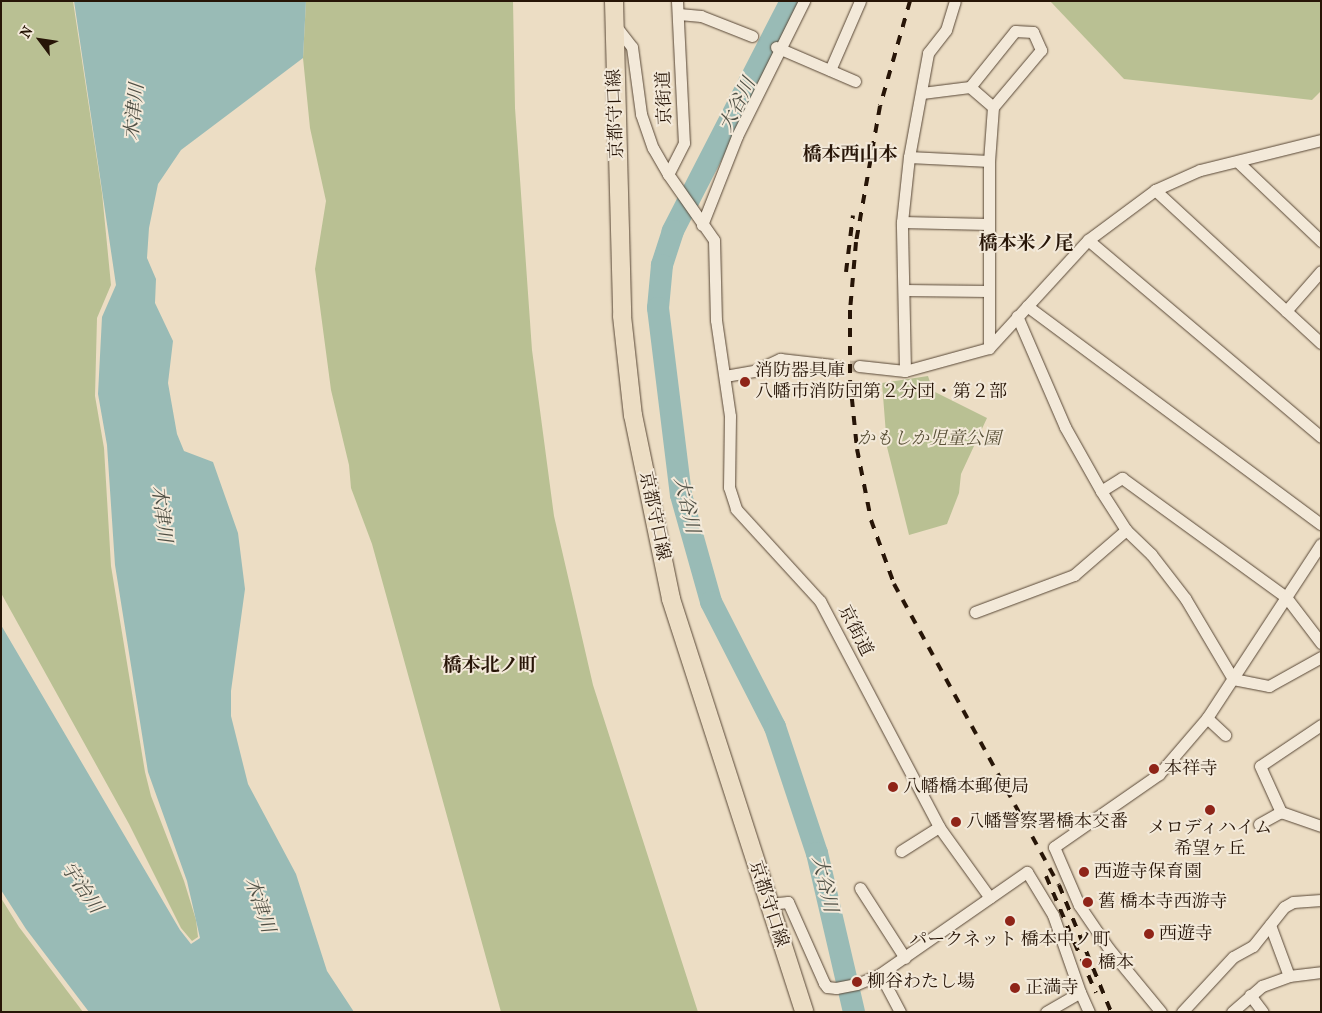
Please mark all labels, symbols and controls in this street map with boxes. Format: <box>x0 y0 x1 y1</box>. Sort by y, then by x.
north arrow <box>15 15 65 65</box>
text: N <box>17 23 37 41</box>
street label: 京都守口線 <box>604 69 628 159</box>
street label: 京街道 <box>653 71 677 125</box>
water label: 大谷川 <box>715 74 761 136</box>
water label: 木津川 <box>121 82 149 142</box>
district label: 橋本西山本 <box>803 144 897 166</box>
district label: 橋本米ノ尾 <box>979 233 1073 255</box>
place label: 消防器具庫 八幡市消防団第２分団・第２部 <box>755 361 1007 404</box>
marker: 消防器具庫 八幡市消防団第２分団・第２部 <box>739 376 751 388</box>
park label: かもしか児童公園 <box>857 428 1001 450</box>
street label: 京都守口線 <box>634 470 674 562</box>
water label: 大谷川 <box>668 475 704 535</box>
water label: 木津川 <box>146 484 176 544</box>
street label: 京街道 <box>833 602 877 660</box>
district label: 橋本北ノ町 <box>443 655 537 677</box>
place label: 本祥寺 <box>1164 758 1218 780</box>
marker: 本祥寺 <box>1148 763 1160 775</box>
place label: 八幡橋本郵便局 <box>903 776 1029 798</box>
marker: 八幡橋本郵便局 <box>887 781 899 793</box>
marker: メロディハイム 希望ヶ丘 <box>1204 804 1216 816</box>
place label: 八幡警察署橋本交番 <box>966 811 1128 833</box>
marker: 八幡警察署橋本交番 <box>950 816 962 828</box>
place label: メロディハイム 希望ヶ丘 <box>1147 818 1273 861</box>
water label: 大谷川 <box>806 854 842 914</box>
water label: 宇治川 <box>55 858 107 918</box>
street label: 京都守口線 <box>744 858 792 950</box>
place label: 西遊寺保育園 <box>1094 861 1202 883</box>
marker: 西遊寺保育園 <box>1078 866 1090 878</box>
water label: 木津川 <box>239 874 279 936</box>
place label: 舊 橋本寺西游寺 <box>1098 891 1228 913</box>
marker: 舊 橋本寺西游寺 <box>1082 896 1094 908</box>
marker: パークネット 橋本中ノ町 <box>1004 915 1016 927</box>
place label: 西遊寺 <box>1159 923 1213 945</box>
marker: 西遊寺 <box>1143 928 1155 940</box>
place label: パークネット 橋本中ノ町 <box>909 929 1111 951</box>
place label: 橋本 <box>1098 952 1134 974</box>
marker: 橋本 <box>1080 956 1094 970</box>
place label: 柳谷わたし場 <box>867 971 975 993</box>
marker: 柳谷わたし場 <box>851 976 863 988</box>
place label: 正満寺 <box>1025 977 1079 999</box>
marker: 正満寺 <box>1009 982 1021 994</box>

